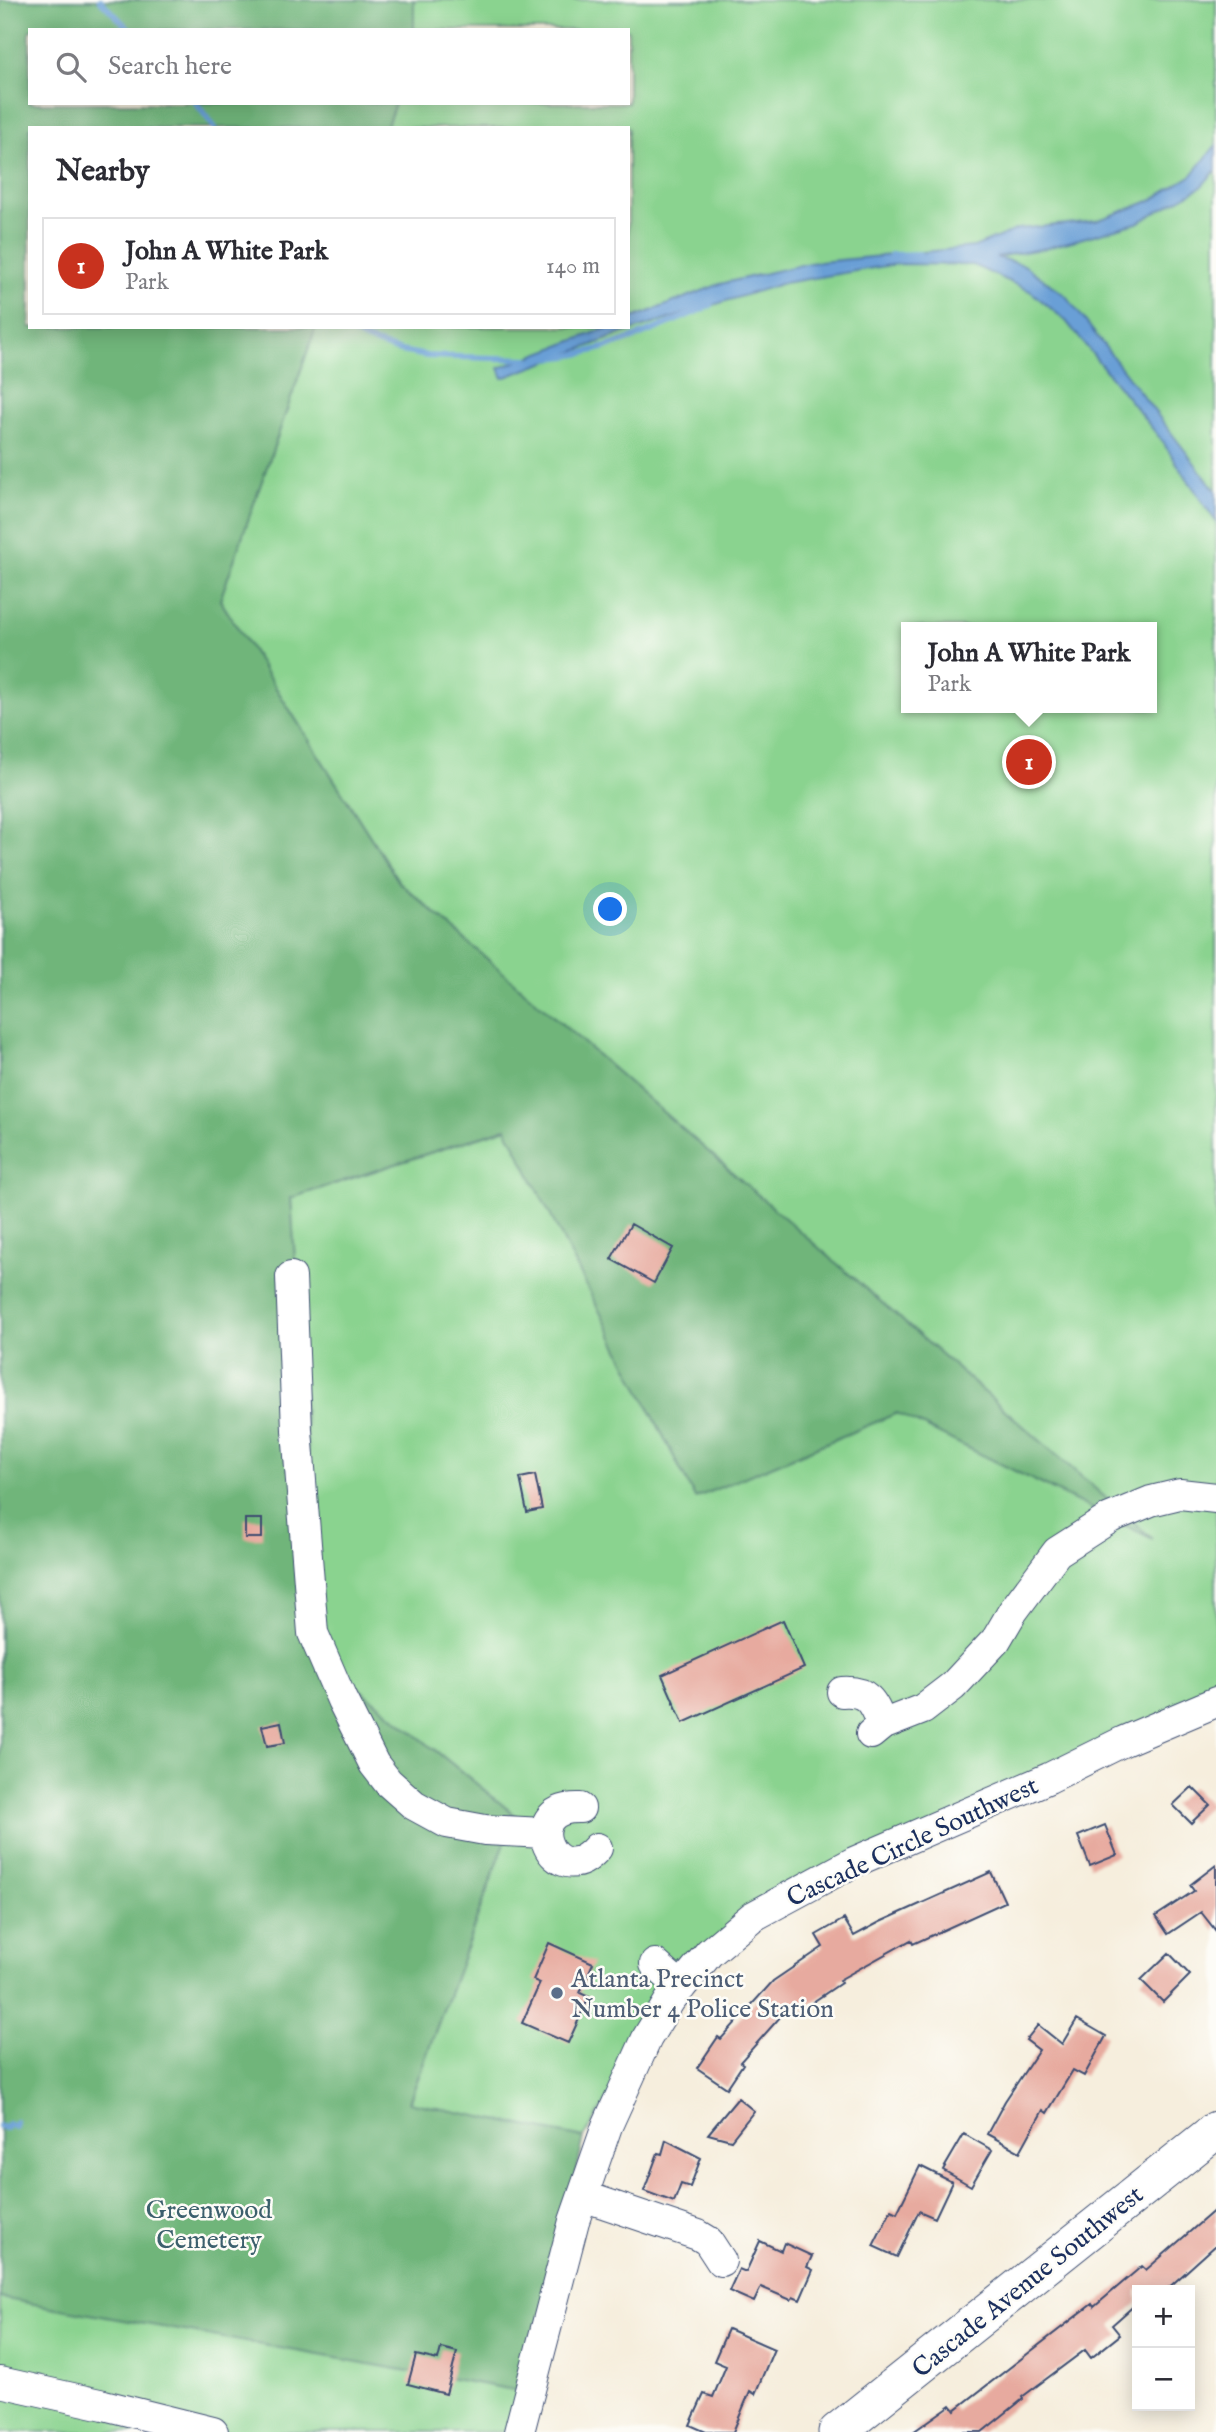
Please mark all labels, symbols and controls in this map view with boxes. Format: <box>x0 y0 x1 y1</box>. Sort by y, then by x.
search box <box>28 28 630 105</box>
icon: search <box>52 48 90 86</box>
text: Search here <box>108 50 232 83</box>
text: Nearby <box>56 153 149 191</box>
text: John A White Park <box>125 235 328 268</box>
text: 1 <box>77 252 85 281</box>
text: 140 m <box>546 252 600 281</box>
text: Park <box>125 268 169 297</box>
popup <box>901 622 1157 713</box>
text: John A White Park <box>927 637 1131 670</box>
text: Park <box>927 670 971 699</box>
pin: 1 <box>1006 736 1052 788</box>
your location <box>593 892 627 926</box>
street label: Cascade Circle Southwest <box>782 1770 1044 1915</box>
place label: Atlanta Precinct Number 4 Police Station <box>570 1963 834 2026</box>
marker: Atlanta Precinct Number 4 Police Station <box>549 1985 565 2001</box>
street label: Cascade Avenue Southwest <box>906 2179 1150 2386</box>
park label: Greenwood Cemetery <box>146 2194 272 2257</box>
map controls <box>1132 2285 1195 2411</box>
button: + <box>1132 2285 1195 2348</box>
button: − <box>1132 2348 1195 2411</box>

